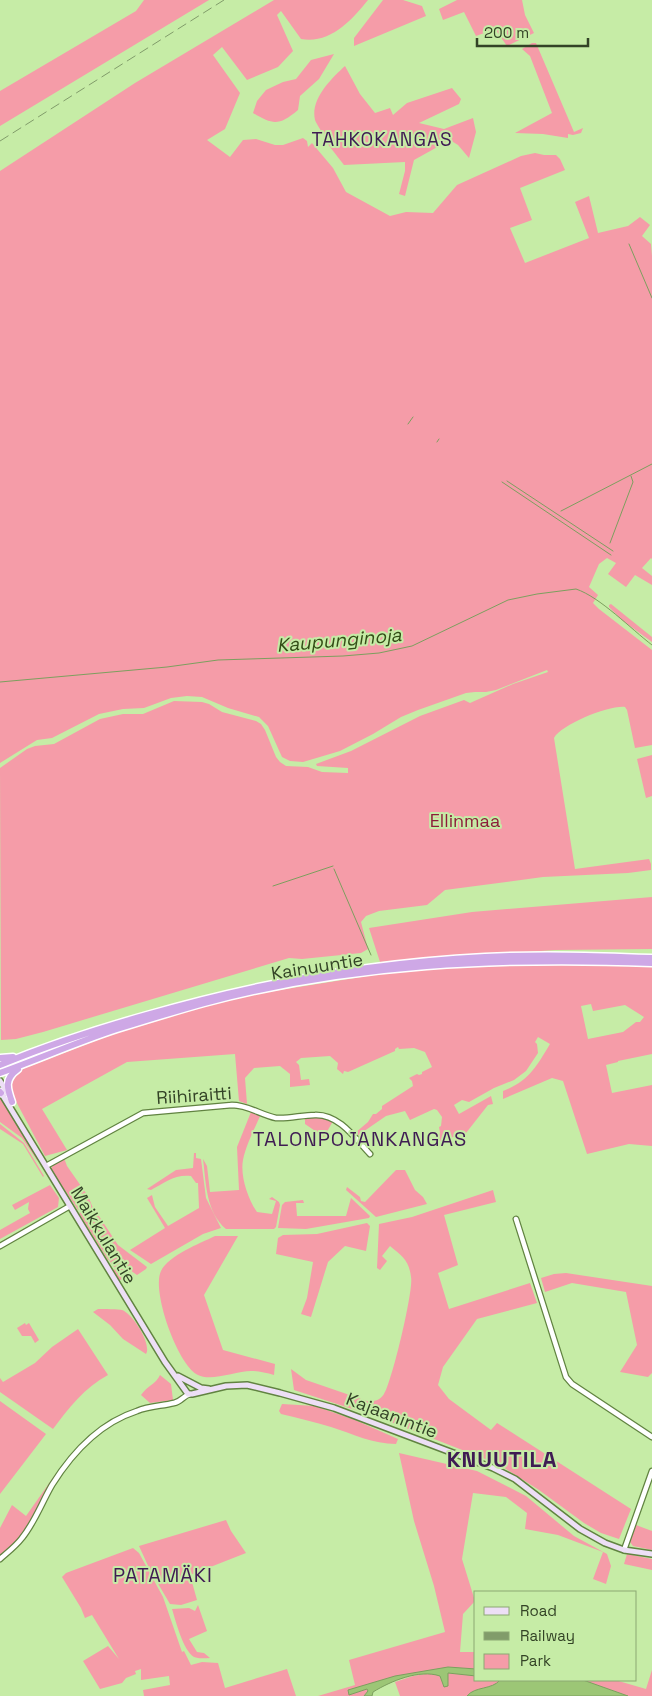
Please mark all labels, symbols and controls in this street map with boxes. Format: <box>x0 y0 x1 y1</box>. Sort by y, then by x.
scale bar <box>477 15 588 47</box>
text: 200 m <box>484 23 529 42</box>
district label: TAHKOKANGAS <box>311 127 453 152</box>
water label: Kaupunginoja <box>276 622 403 658</box>
park label: Ellinmaa <box>430 809 500 832</box>
street label: Kainuuntie <box>269 947 365 985</box>
street label: Riihiraitti <box>156 1081 232 1109</box>
district label: TALONPOJANKANGAS <box>253 1126 467 1152</box>
street label: Maikkulantie <box>66 1182 142 1288</box>
street label: Kajaanintie <box>343 1387 441 1443</box>
district label: KNUUTILA <box>447 1445 557 1473</box>
district label: PATAMÄKI <box>113 1562 213 1588</box>
legend <box>474 1591 637 1681</box>
text: Road <box>520 1601 557 1620</box>
text: Railway <box>520 1626 575 1645</box>
text: Park <box>520 1651 551 1670</box>

